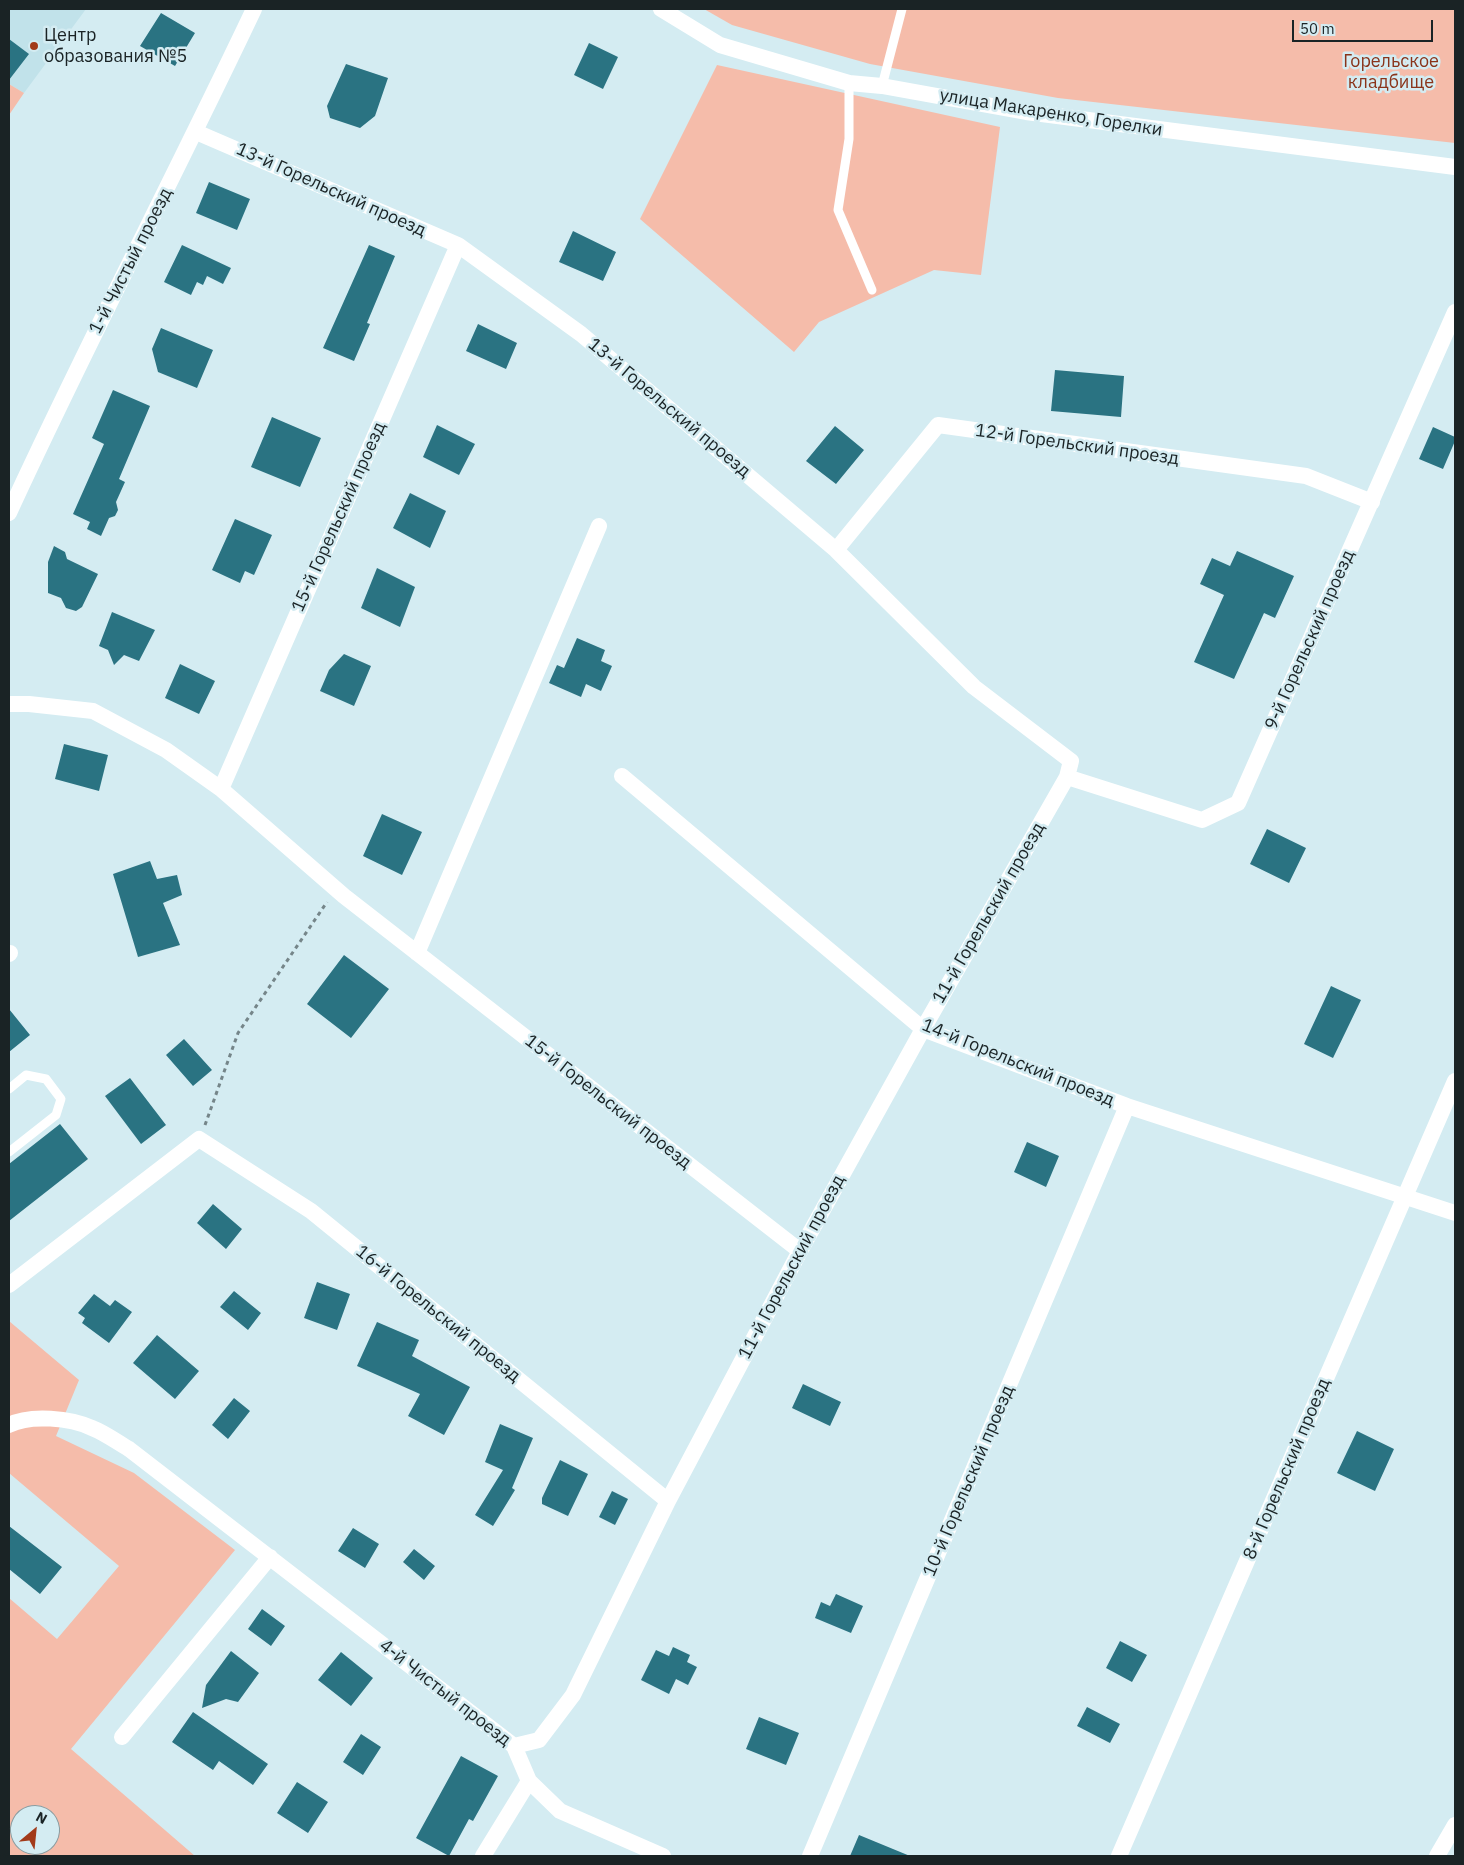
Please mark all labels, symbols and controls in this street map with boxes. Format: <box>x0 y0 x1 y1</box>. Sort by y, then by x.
scale bar <box>1294 10 1435 42</box>
text: 50 m <box>1300 19 1335 38</box>
place label: Центр образования №5 <box>44 25 187 68</box>
marker: Центр образования №5 <box>28 40 40 52</box>
park label: Горельское кладбище <box>1343 51 1439 94</box>
street label: улица Макаренко, Горелки <box>938 85 1164 141</box>
street label: 13-й Горельский проезд <box>233 138 429 242</box>
street label: 1-й Чистый проезд <box>85 184 177 338</box>
street label: 13-й Горельский проезд <box>583 334 755 482</box>
street label: 15-й Горельский проезд <box>287 419 391 615</box>
street label: 12-й Горельский проезд <box>974 420 1180 470</box>
street label: 9-й Горельский проезд <box>1261 547 1359 733</box>
street label: 11-й Горельский проезд <box>928 819 1050 1007</box>
street label: 14-й Горельский проезд <box>919 1014 1117 1112</box>
street label: 15-й Горельский проезд <box>520 1030 696 1174</box>
street label: 11-й Горельский проезд <box>734 1171 850 1363</box>
street label: 16-й Горельский проезд <box>351 1241 525 1387</box>
street label: 8-й Горельский проезд <box>1239 1375 1335 1563</box>
street label: 10-й Горельский проезд <box>919 1382 1019 1580</box>
street label: 4-й Чистый проезд <box>375 1635 515 1751</box>
north arrow <box>10 1805 60 1855</box>
text: N <box>33 1807 50 1828</box>

